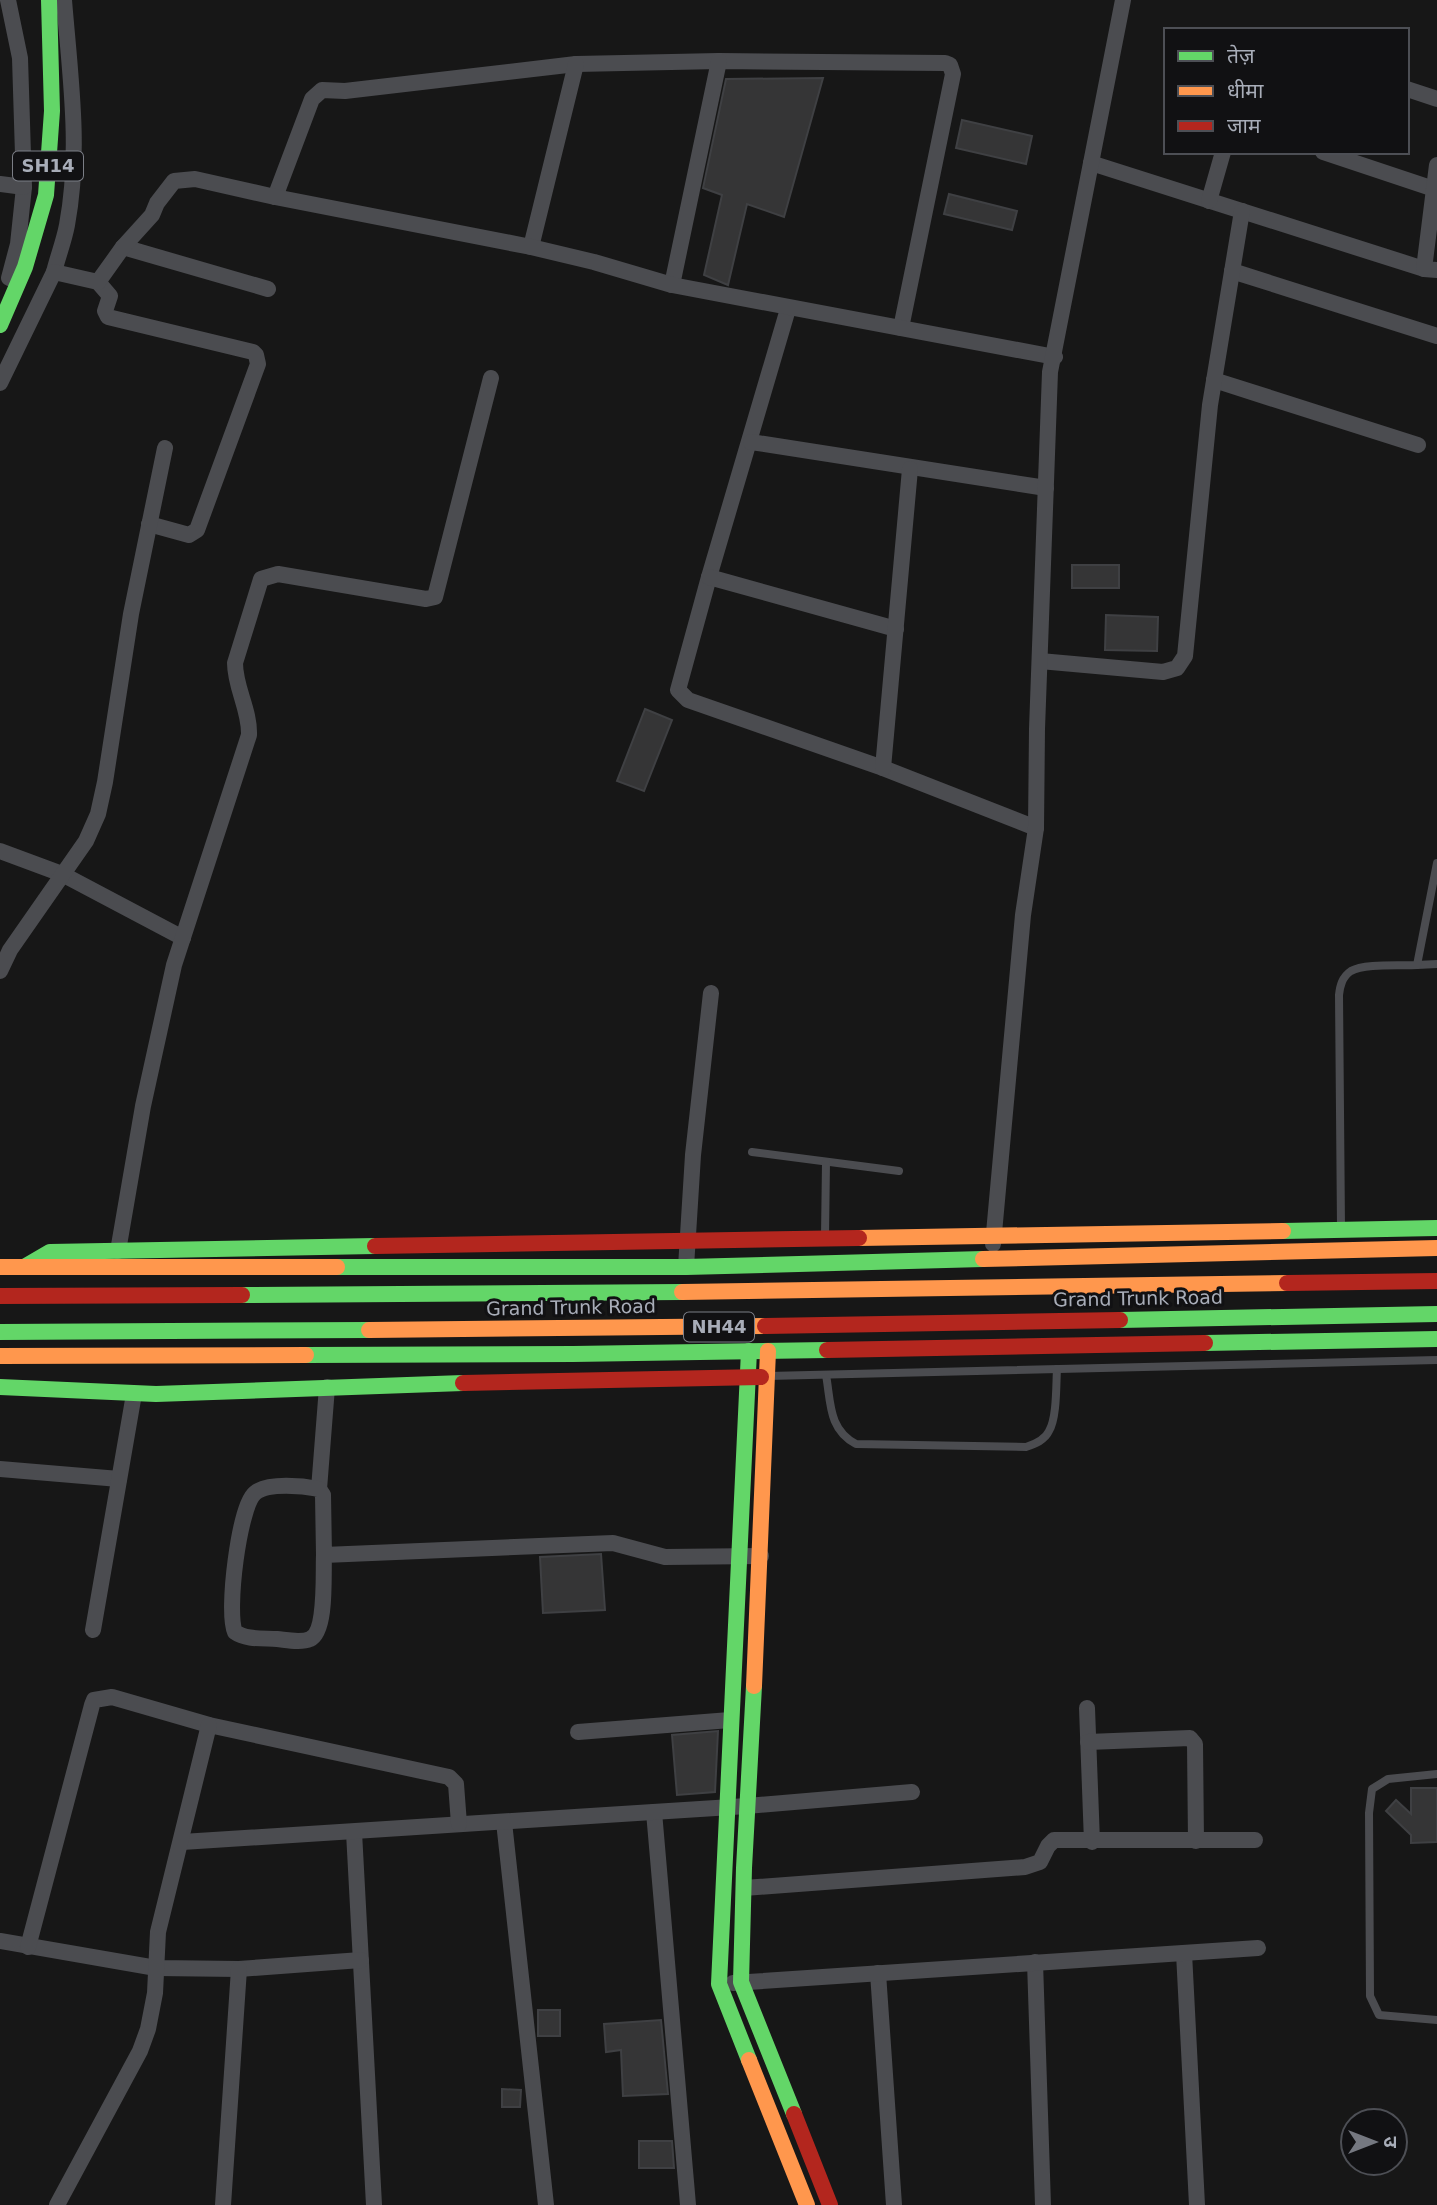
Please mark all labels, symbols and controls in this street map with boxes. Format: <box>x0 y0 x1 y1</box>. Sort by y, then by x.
legend <box>1164 28 1409 154</box>
text: तेज़ <box>1227 44 1255 68</box>
text: धीमा <box>1227 79 1264 103</box>
text: जाम <box>1227 114 1261 138</box>
road number: SH14 <box>13 152 83 181</box>
street label: Grand Trunk Road <box>1053 1286 1223 1310</box>
street label: Grand Trunk Road <box>486 1295 656 1319</box>
road number: NH44 <box>684 1312 754 1342</box>
north arrow <box>1339 2107 1409 2177</box>
text: उ <box>1380 2136 1402 2148</box>

